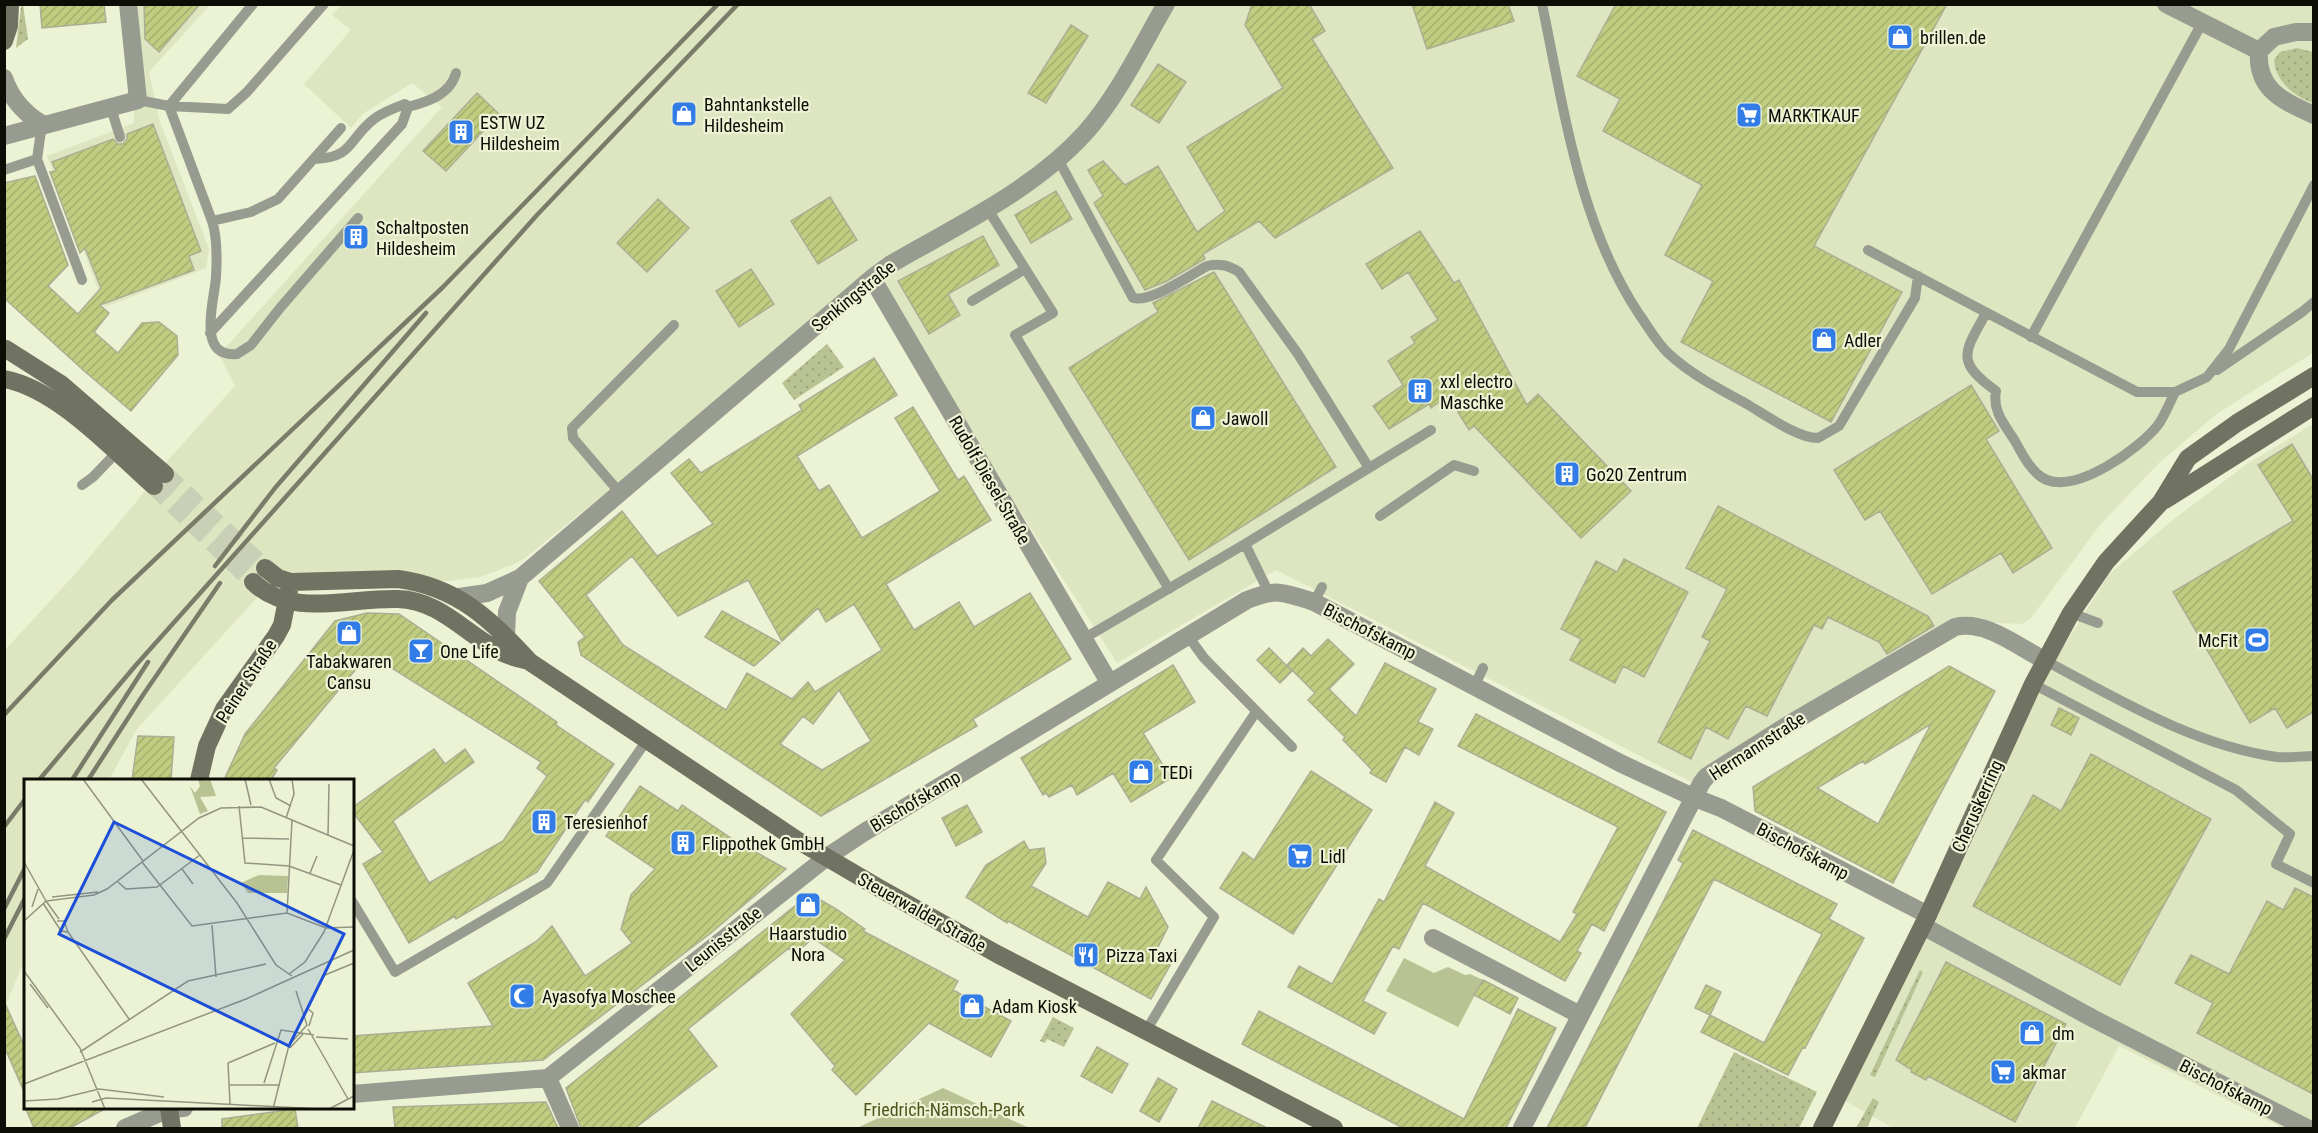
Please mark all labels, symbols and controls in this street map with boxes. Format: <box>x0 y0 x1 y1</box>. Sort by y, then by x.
shop icon: brillen.de <box>1885 22 1915 52</box>
place label: brillen.de <box>1920 27 1986 48</box>
place label: Bahntankstelle Hildesheim <box>704 94 809 136</box>
shop icon: Bahntankstelle Hildesheim <box>669 99 699 129</box>
supermarket icon: MARKTKAUF <box>1734 100 1764 130</box>
place label: MARKTKAUF <box>1768 105 1860 126</box>
place label: ESTW UZ Hildesheim <box>480 112 560 154</box>
building icon: ESTW UZ Hildesheim <box>446 117 476 147</box>
place label: Schaltposten Hildesheim <box>376 217 469 259</box>
building icon: Schaltposten Hildesheim <box>341 222 371 252</box>
street label: Senkingstraße <box>807 256 899 336</box>
shop icon: Adler <box>1809 325 1839 355</box>
place label: Adler <box>1844 330 1882 351</box>
place label: xxl electro Maschke <box>1440 371 1513 413</box>
building icon: xxl electro Maschke <box>1405 376 1435 406</box>
shop icon: Jawoll <box>1188 403 1218 433</box>
place label: Jawoll <box>1222 408 1268 429</box>
street label: Rudolf-Diesel-Straße <box>945 412 1035 548</box>
building icon: Go20 Zentrum <box>1552 459 1582 489</box>
place label: Go20 Zentrum <box>1586 464 1687 485</box>
street label: Bischofskamp <box>1320 599 1420 663</box>
shop icon: Tabakwaren Cansu <box>334 618 364 648</box>
sports icon: McFit <box>2242 625 2272 655</box>
place label: McFit <box>2198 630 2238 651</box>
street label: Peiner Straße <box>211 635 281 727</box>
bar icon: One Life <box>406 636 436 666</box>
place label: One Life <box>440 641 499 662</box>
place label: Tabakwaren Cansu <box>306 651 392 693</box>
street label: Hermannstraße <box>1705 707 1809 785</box>
shop icon: TEDi <box>1126 757 1156 787</box>
street label: Cheruskerring <box>1947 757 2007 855</box>
place label: TEDi <box>1160 762 1193 783</box>
street label: Bischofskamp <box>866 766 964 836</box>
inset map <box>24 779 354 1109</box>
building icon: Teresienhof <box>529 807 559 837</box>
place label: Teresienhof <box>564 812 648 833</box>
street label: Bischofskamp <box>1753 818 1853 884</box>
building icon: Flippothek GmbH <box>668 828 698 858</box>
place label: Flippothek GmbH <box>702 833 825 854</box>
supermarket icon: Lidl <box>1285 841 1315 871</box>
place label: Lidl <box>1320 846 1346 867</box>
street label: Steuerwalder Straße <box>854 868 990 956</box>
shop icon: Haarstudio Nora <box>793 890 823 920</box>
street label: Leunisstraße <box>681 902 765 976</box>
place label: Haarstudio Nora <box>769 923 847 965</box>
restaurant icon: Pizza Taxi <box>1071 940 1101 970</box>
place label: Pizza Taxi <box>1106 945 1177 966</box>
mosque icon: Ayasofya Moschee <box>507 981 537 1011</box>
place label: Ayasofya Moschee <box>542 986 676 1007</box>
shop icon: Adam Kiosk <box>957 991 987 1021</box>
place label: Adam Kiosk <box>992 996 1077 1017</box>
shop icon: dm <box>2017 1018 2047 1048</box>
place label: dm <box>2052 1023 2074 1044</box>
street label: Bischofskamp <box>2176 1055 2276 1119</box>
supermarket icon: akmar <box>1988 1057 2018 1087</box>
place label: akmar <box>2022 1062 2067 1083</box>
park label: Friedrich-Nämsch-Park <box>863 1099 1025 1120</box>

